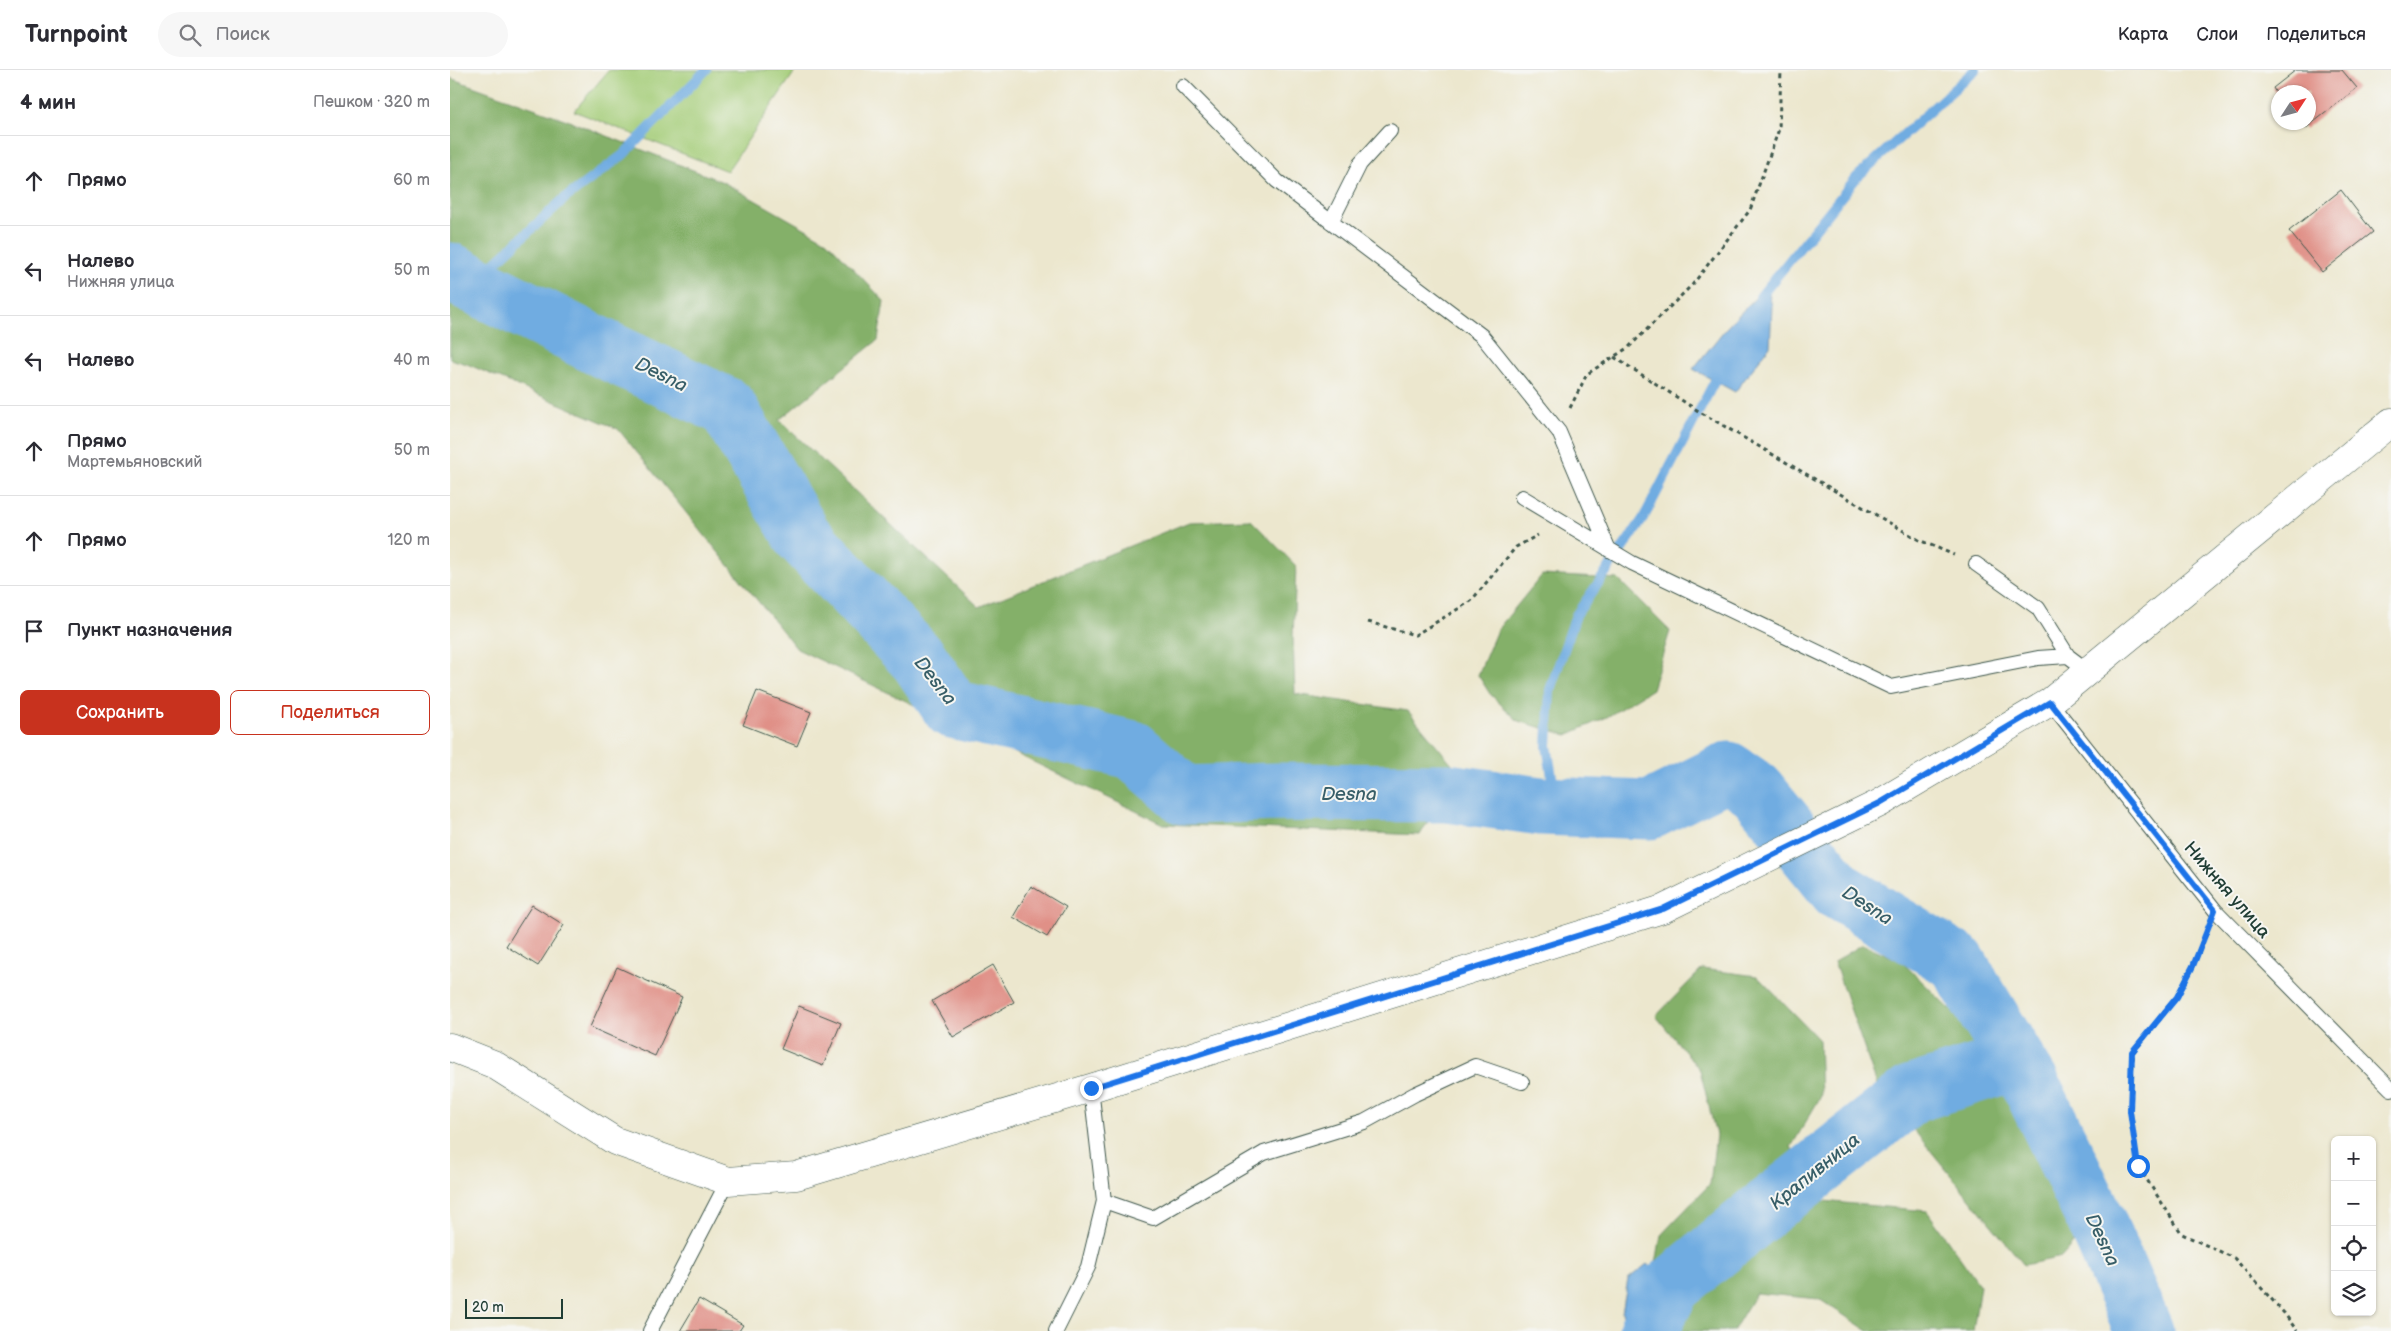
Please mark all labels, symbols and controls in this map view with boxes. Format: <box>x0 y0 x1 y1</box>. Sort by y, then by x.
search box <box>158 12 508 57</box>
text: Turnpoint <box>25 20 128 49</box>
icon: search <box>176 21 204 49</box>
text: Поиск <box>216 23 270 46</box>
text: Карта <box>2118 24 2168 45</box>
text: Слои <box>2196 24 2238 45</box>
text: Поделиться <box>2266 24 2366 45</box>
north arrow <box>2271 85 2316 130</box>
text: 4 мин <box>20 90 76 115</box>
text: Пешком · 320 m <box>313 93 430 112</box>
icon: ahead <box>20 167 48 195</box>
text: Прямо <box>67 169 127 192</box>
text: 60 m <box>393 171 430 190</box>
text: Налево <box>67 250 134 273</box>
icon: left <box>20 257 48 285</box>
text: 50 m <box>394 261 430 280</box>
text: Нижняя улица <box>67 273 174 292</box>
icon: left <box>20 347 48 375</box>
text: Налево <box>67 349 134 372</box>
text: 40 m <box>393 351 430 370</box>
water label: Desna <box>631 353 691 397</box>
text: Прямо <box>67 430 127 453</box>
icon: ahead <box>20 437 48 465</box>
text: 50 m <box>394 441 430 460</box>
text: Мартемьяновский <box>67 453 202 472</box>
icon: ahead <box>20 527 48 555</box>
text: Прямо <box>67 529 127 552</box>
text: 120 m <box>387 531 430 550</box>
icon: arrive <box>20 617 48 645</box>
text: Пункт назначения <box>67 619 232 642</box>
water label: Desna <box>909 652 961 710</box>
button: Сохранить <box>20 690 220 735</box>
button: Поделиться <box>230 690 430 735</box>
water label: Desna <box>1321 783 1377 806</box>
street label: Нижняя улица <box>2179 838 2275 943</box>
water label: Desna <box>1837 881 1897 931</box>
route end <box>1080 1077 1103 1100</box>
water label: Крапивница <box>1765 1129 1865 1215</box>
map controls <box>2331 1136 2376 1316</box>
button: + <box>2331 1136 2376 1181</box>
route start <box>2127 1155 2150 1178</box>
button: − <box>2331 1181 2376 1226</box>
water label: Desna <box>2080 1210 2124 1270</box>
button: locate <box>2331 1226 2376 1271</box>
button: layers <box>2331 1271 2376 1316</box>
scale bar <box>465 1296 562 1319</box>
text: 20 m <box>472 1299 504 1316</box>

